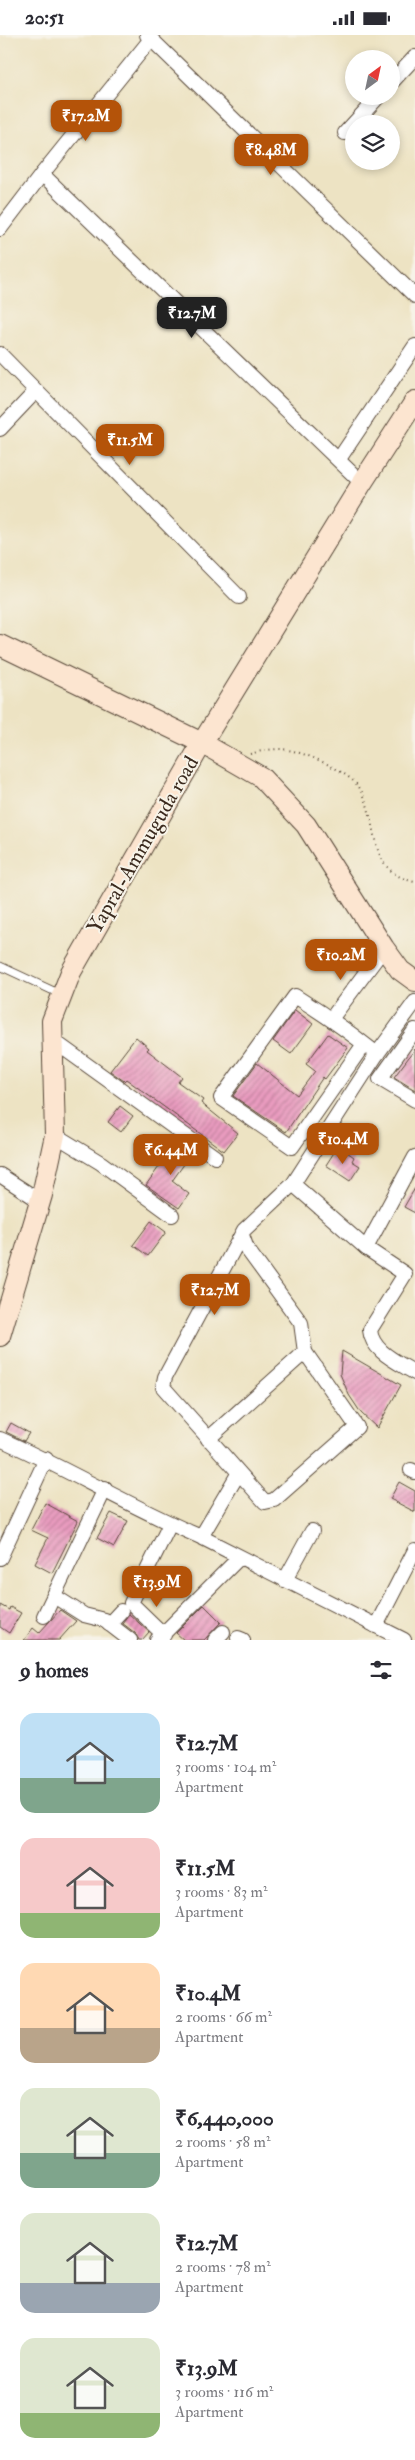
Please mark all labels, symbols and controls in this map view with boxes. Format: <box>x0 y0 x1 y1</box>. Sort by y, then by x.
text: 20:51 <box>25 6 64 30</box>
north arrow <box>345 50 400 105</box>
map controls <box>345 50 400 170</box>
pin: ₹17.2M <box>45 99 127 142</box>
text: ₹17.2M <box>62 106 110 126</box>
button: layers <box>345 115 400 170</box>
pin: ₹8.48M <box>230 133 312 176</box>
text: ₹8.48M <box>245 140 297 160</box>
pin: ₹12.7M <box>151 297 233 339</box>
text: ₹12.7M <box>168 303 216 323</box>
pin: ₹11.5M <box>89 423 171 466</box>
text: ₹11.5M <box>107 430 153 450</box>
street label: Yapral-Ammuguda road <box>81 751 205 939</box>
pin: ₹10.2M <box>300 939 382 981</box>
text: ₹10.2M <box>316 945 366 965</box>
pin: ₹10.4M <box>302 1123 384 1165</box>
text: ₹10.4M <box>318 1129 368 1149</box>
pin: ₹6.44M <box>130 1133 212 1176</box>
text: ₹6.44M <box>144 1140 198 1160</box>
pin: ₹12.7M <box>174 1273 256 1316</box>
text: ₹12.7M <box>191 1280 239 1300</box>
pin: ₹13.9M <box>116 1565 198 1608</box>
text: ₹13.9M <box>133 1572 181 1592</box>
icon: filters <box>367 1656 395 1684</box>
text: 9 homes <box>20 1657 89 1684</box>
text: ₹12.7M <box>175 1730 238 1757</box>
icon: home <box>60 1733 120 1793</box>
text: 3 rooms · 104 m² <box>175 1757 276 1777</box>
text: Apartment <box>175 1777 243 1797</box>
text: ₹11.5M <box>175 1855 235 1882</box>
icon: home <box>60 1858 120 1918</box>
text: 3 rooms · 83 m² <box>175 1882 268 1902</box>
text: Apartment <box>175 1902 243 1922</box>
text: ₹10.4M <box>175 1980 241 2007</box>
icon: home <box>60 1983 120 2043</box>
text: 2 rooms · 66 m² <box>175 2007 272 2027</box>
text: Apartment <box>175 2027 243 2047</box>
text: ₹6,440,000 <box>175 2105 274 2132</box>
icon: home <box>60 2108 120 2168</box>
text: 2 rooms · 58 m² <box>175 2132 270 2152</box>
text: Apartment <box>175 2152 243 2172</box>
text: ₹12.7M <box>175 2230 238 2257</box>
icon: home <box>60 2233 120 2293</box>
text: 2 rooms · 78 m² <box>175 2257 271 2277</box>
text: Apartment <box>175 2277 243 2297</box>
text: ₹13.9M <box>175 2355 238 2382</box>
icon: home <box>60 2358 120 2418</box>
text: 3 rooms · 116 m² <box>175 2382 273 2402</box>
text: Apartment <box>175 2402 243 2422</box>

